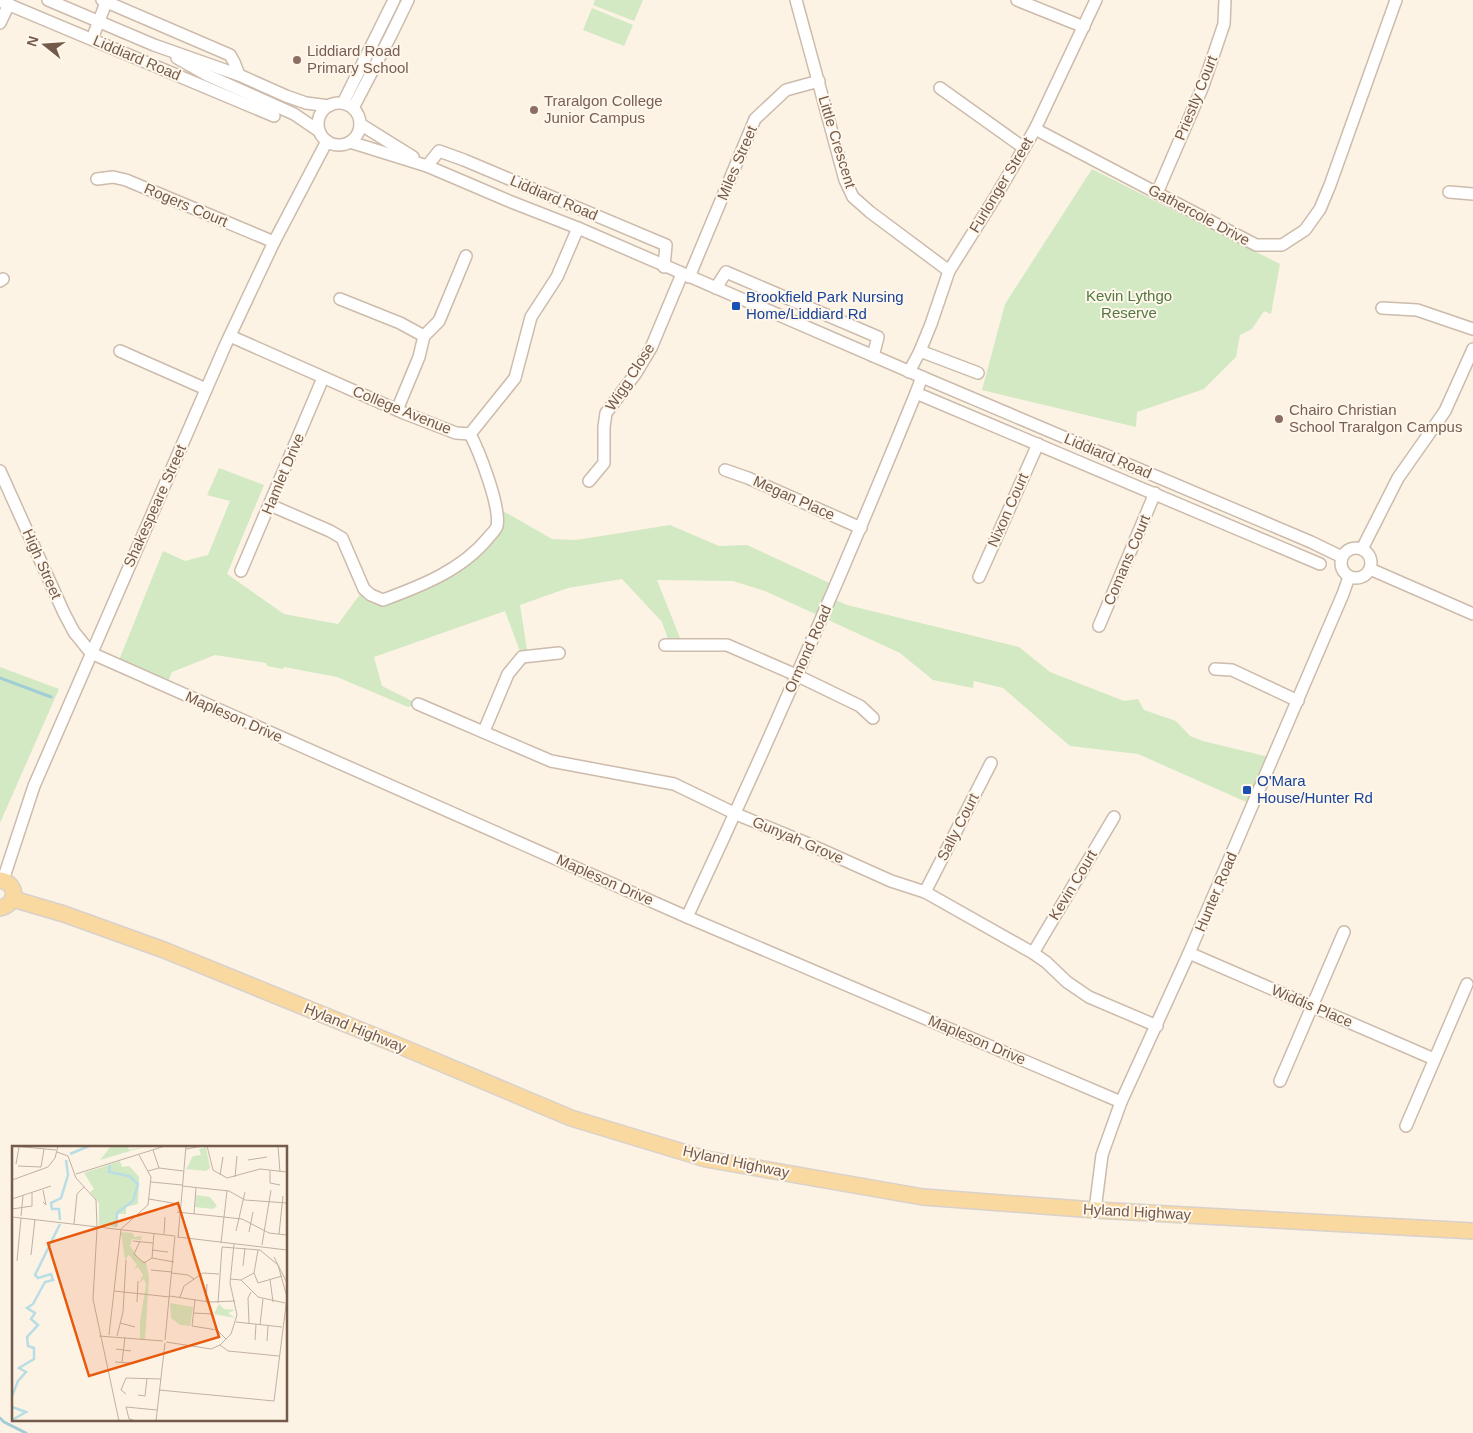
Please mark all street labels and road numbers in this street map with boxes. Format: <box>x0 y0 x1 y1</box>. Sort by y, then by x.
street label: Liddiard Road <box>91 31 184 84</box>
street label: Priestly Court <box>1171 52 1221 143</box>
street label: Little Crescent <box>815 94 860 191</box>
street label: Miles Street <box>713 122 760 203</box>
street label: Furlonger Street <box>965 133 1036 236</box>
street label: Liddiard Road <box>508 171 601 224</box>
street label: Rogers Court <box>142 179 231 230</box>
street label: Gathercole Drive <box>1146 181 1253 248</box>
street label: Wigg Close <box>602 340 658 414</box>
street label: College Avenue <box>350 382 454 437</box>
street label: Liddiard Road <box>1062 429 1155 482</box>
street label: Hamlet Drive <box>258 431 307 517</box>
street label: Shakespeare Street <box>120 441 190 570</box>
street label: Nixon Court <box>984 469 1032 549</box>
street label: Megan Place <box>751 472 838 523</box>
street label: Comans Court <box>1100 511 1154 608</box>
street label: High Street <box>19 526 66 602</box>
street label: Ormond Road <box>781 602 834 695</box>
street label: Mapleson Drive <box>183 688 285 746</box>
street label: Sally Court <box>933 789 982 863</box>
street label: Gunyah Grove <box>750 813 846 866</box>
street label: Kevin Court <box>1045 846 1100 923</box>
street label: Hunter Road <box>1191 849 1240 934</box>
street label: Mapleson Drive <box>554 851 656 909</box>
street label: Widdis Place <box>1269 981 1355 1030</box>
street label: Hyland Highway <box>302 999 409 1056</box>
street label: Mapleson Drive <box>926 1011 1028 1068</box>
street label: Hyland Highway <box>681 1142 791 1181</box>
street label: Hyland Highway <box>1082 1200 1192 1223</box>

